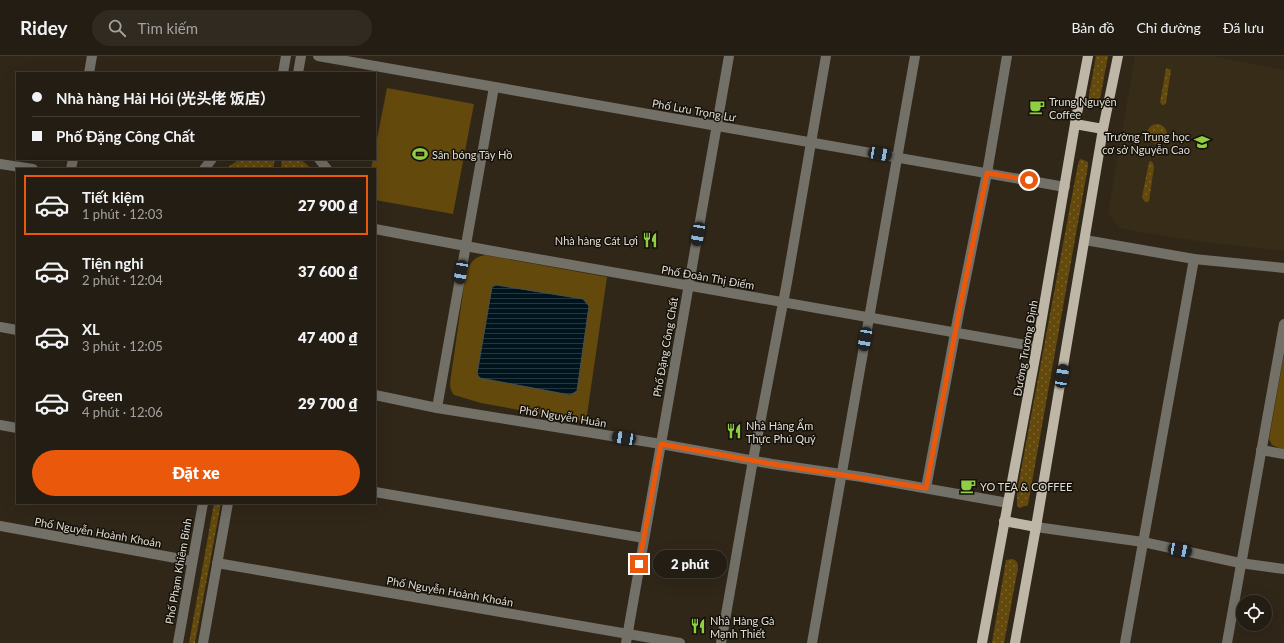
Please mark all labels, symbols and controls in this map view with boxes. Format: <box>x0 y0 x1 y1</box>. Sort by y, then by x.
search box <box>92 10 372 46</box>
text: Ridey <box>20 16 68 39</box>
icon: search <box>106 17 128 39</box>
text: Tìm kiếm <box>138 19 198 37</box>
text: Bản đồ <box>1071 19 1114 36</box>
text: Chỉ đường <box>1136 19 1201 36</box>
text: Đã lưu <box>1223 19 1264 36</box>
text: Nhà hàng Hải Hói (光头佬 饭店） <box>56 89 275 107</box>
place label: Trung Nguyên Coffee <box>1049 95 1117 121</box>
street label: Phố Lưu Trọng Lư <box>651 96 738 124</box>
cafe icon: Trung Nguyên Coffee <box>1028 98 1046 116</box>
text: Phố Đặng Công Chất <box>56 127 195 145</box>
place label: Trường Trung học cơ sở Nguyễn Cao <box>1102 130 1190 156</box>
school or university icon: Trường Trung học cơ sở Nguyễn Cao <box>1193 133 1211 151</box>
sports icon: Sân bóng Tây Hồ <box>411 145 429 163</box>
car <box>867 146 893 162</box>
place label: Sân bóng Tây Hồ <box>432 148 513 161</box>
route start <box>1020 171 1038 189</box>
icon: car <box>34 187 70 223</box>
text: Tiết kiệm <box>82 188 144 206</box>
text: 27 900 ₫ <box>298 196 358 214</box>
text: 1 phút · 12:03 <box>82 206 163 222</box>
car <box>690 221 706 247</box>
restaurant icon: Nhà hàng Cát Lợi <box>641 231 659 249</box>
place label: Nhà hàng Cát Lợi <box>555 234 638 247</box>
icon: car <box>34 253 70 289</box>
text: Tiện nghi <box>82 254 144 272</box>
car <box>453 259 469 285</box>
text: 37 600 ₫ <box>298 262 358 280</box>
street label: Phố Đoàn Thị Điểm <box>660 262 756 292</box>
text: 2 phút · 12:04 <box>82 272 163 288</box>
street label: Phố Đặng Công Chất <box>650 296 680 398</box>
street label: Đường Trương Định <box>1010 299 1040 397</box>
icon: car <box>34 319 70 355</box>
text: XL <box>82 320 100 338</box>
car <box>857 326 873 352</box>
text: 47 400 ₫ <box>298 328 358 346</box>
text: 3 phút · 12:05 <box>82 338 163 354</box>
car <box>1054 363 1070 389</box>
icon: car <box>34 385 70 421</box>
text: Green <box>82 386 123 404</box>
text: 29 700 ₫ <box>298 394 358 412</box>
street label: Phố Nguyễn Huân <box>518 403 608 429</box>
text: 4 phút · 12:06 <box>82 404 163 420</box>
place label: Nhà Hàng Ẩm Thực Phú Quý <box>746 418 816 445</box>
restaurant icon: Nhà Hàng Ẩm Thực Phú Quý <box>725 422 743 440</box>
car <box>611 430 637 446</box>
button: Đặt xe <box>32 450 360 496</box>
cafe icon: YO TEA & COFFEE <box>959 477 977 495</box>
place label: YO TEA & COFFEE <box>980 480 1072 493</box>
street label: Phố Nguyễn Hoành Khoản <box>34 514 162 550</box>
street label: Phố Phạm Khiêm Bính <box>162 517 194 625</box>
car <box>1167 542 1193 558</box>
callout: 2 phút <box>653 550 727 578</box>
route end <box>630 555 648 573</box>
text: 2 phút <box>671 556 709 572</box>
street label: Phố Nguyễn Hoành Khoản <box>386 573 514 609</box>
map controls <box>1236 595 1272 631</box>
button: locate <box>1236 595 1272 631</box>
place label: Nhà Hàng Gà Mạnh Thiết <box>710 614 775 640</box>
restaurant icon: Nhà Hàng Gà Mạnh Thiết <box>689 617 707 635</box>

